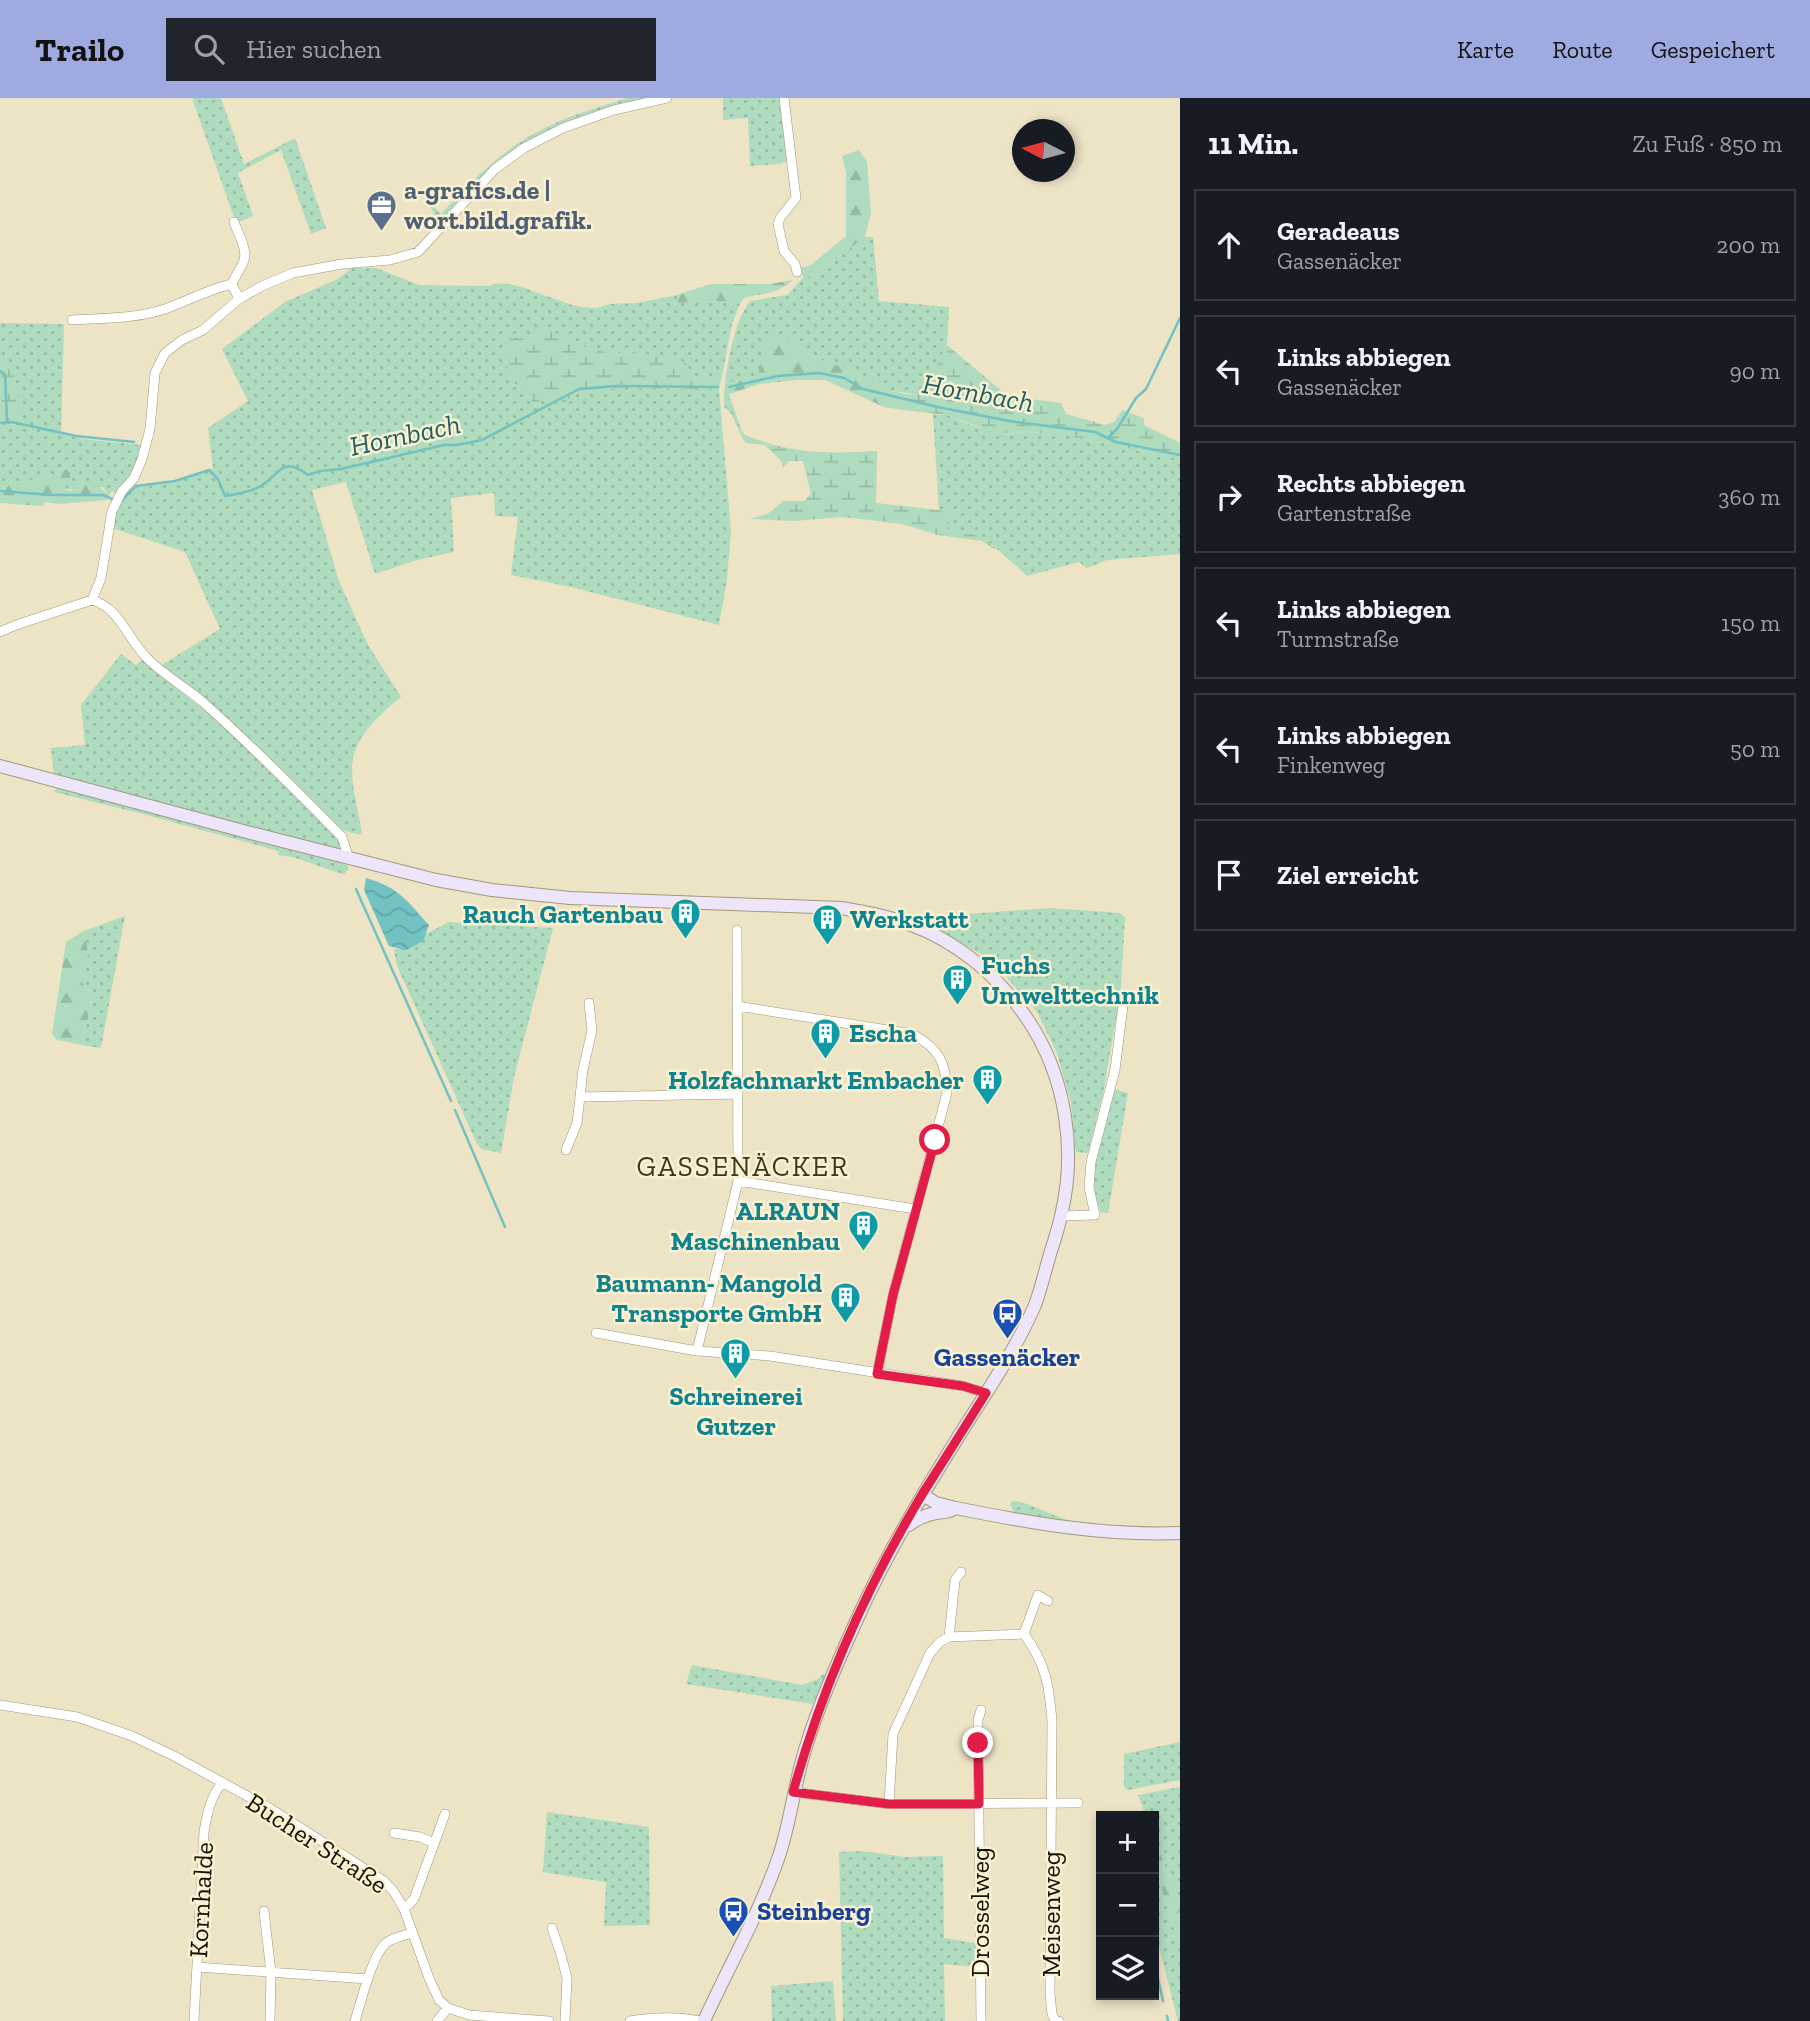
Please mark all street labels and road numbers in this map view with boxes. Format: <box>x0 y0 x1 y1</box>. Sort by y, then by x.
street label: Bucher Straße <box>240 1786 394 1900</box>
street label: Kornhalde <box>182 1841 220 1959</box>
street label: Drosselweg <box>964 1847 996 1977</box>
street label: Meisenweg <box>1035 1851 1067 1977</box>

